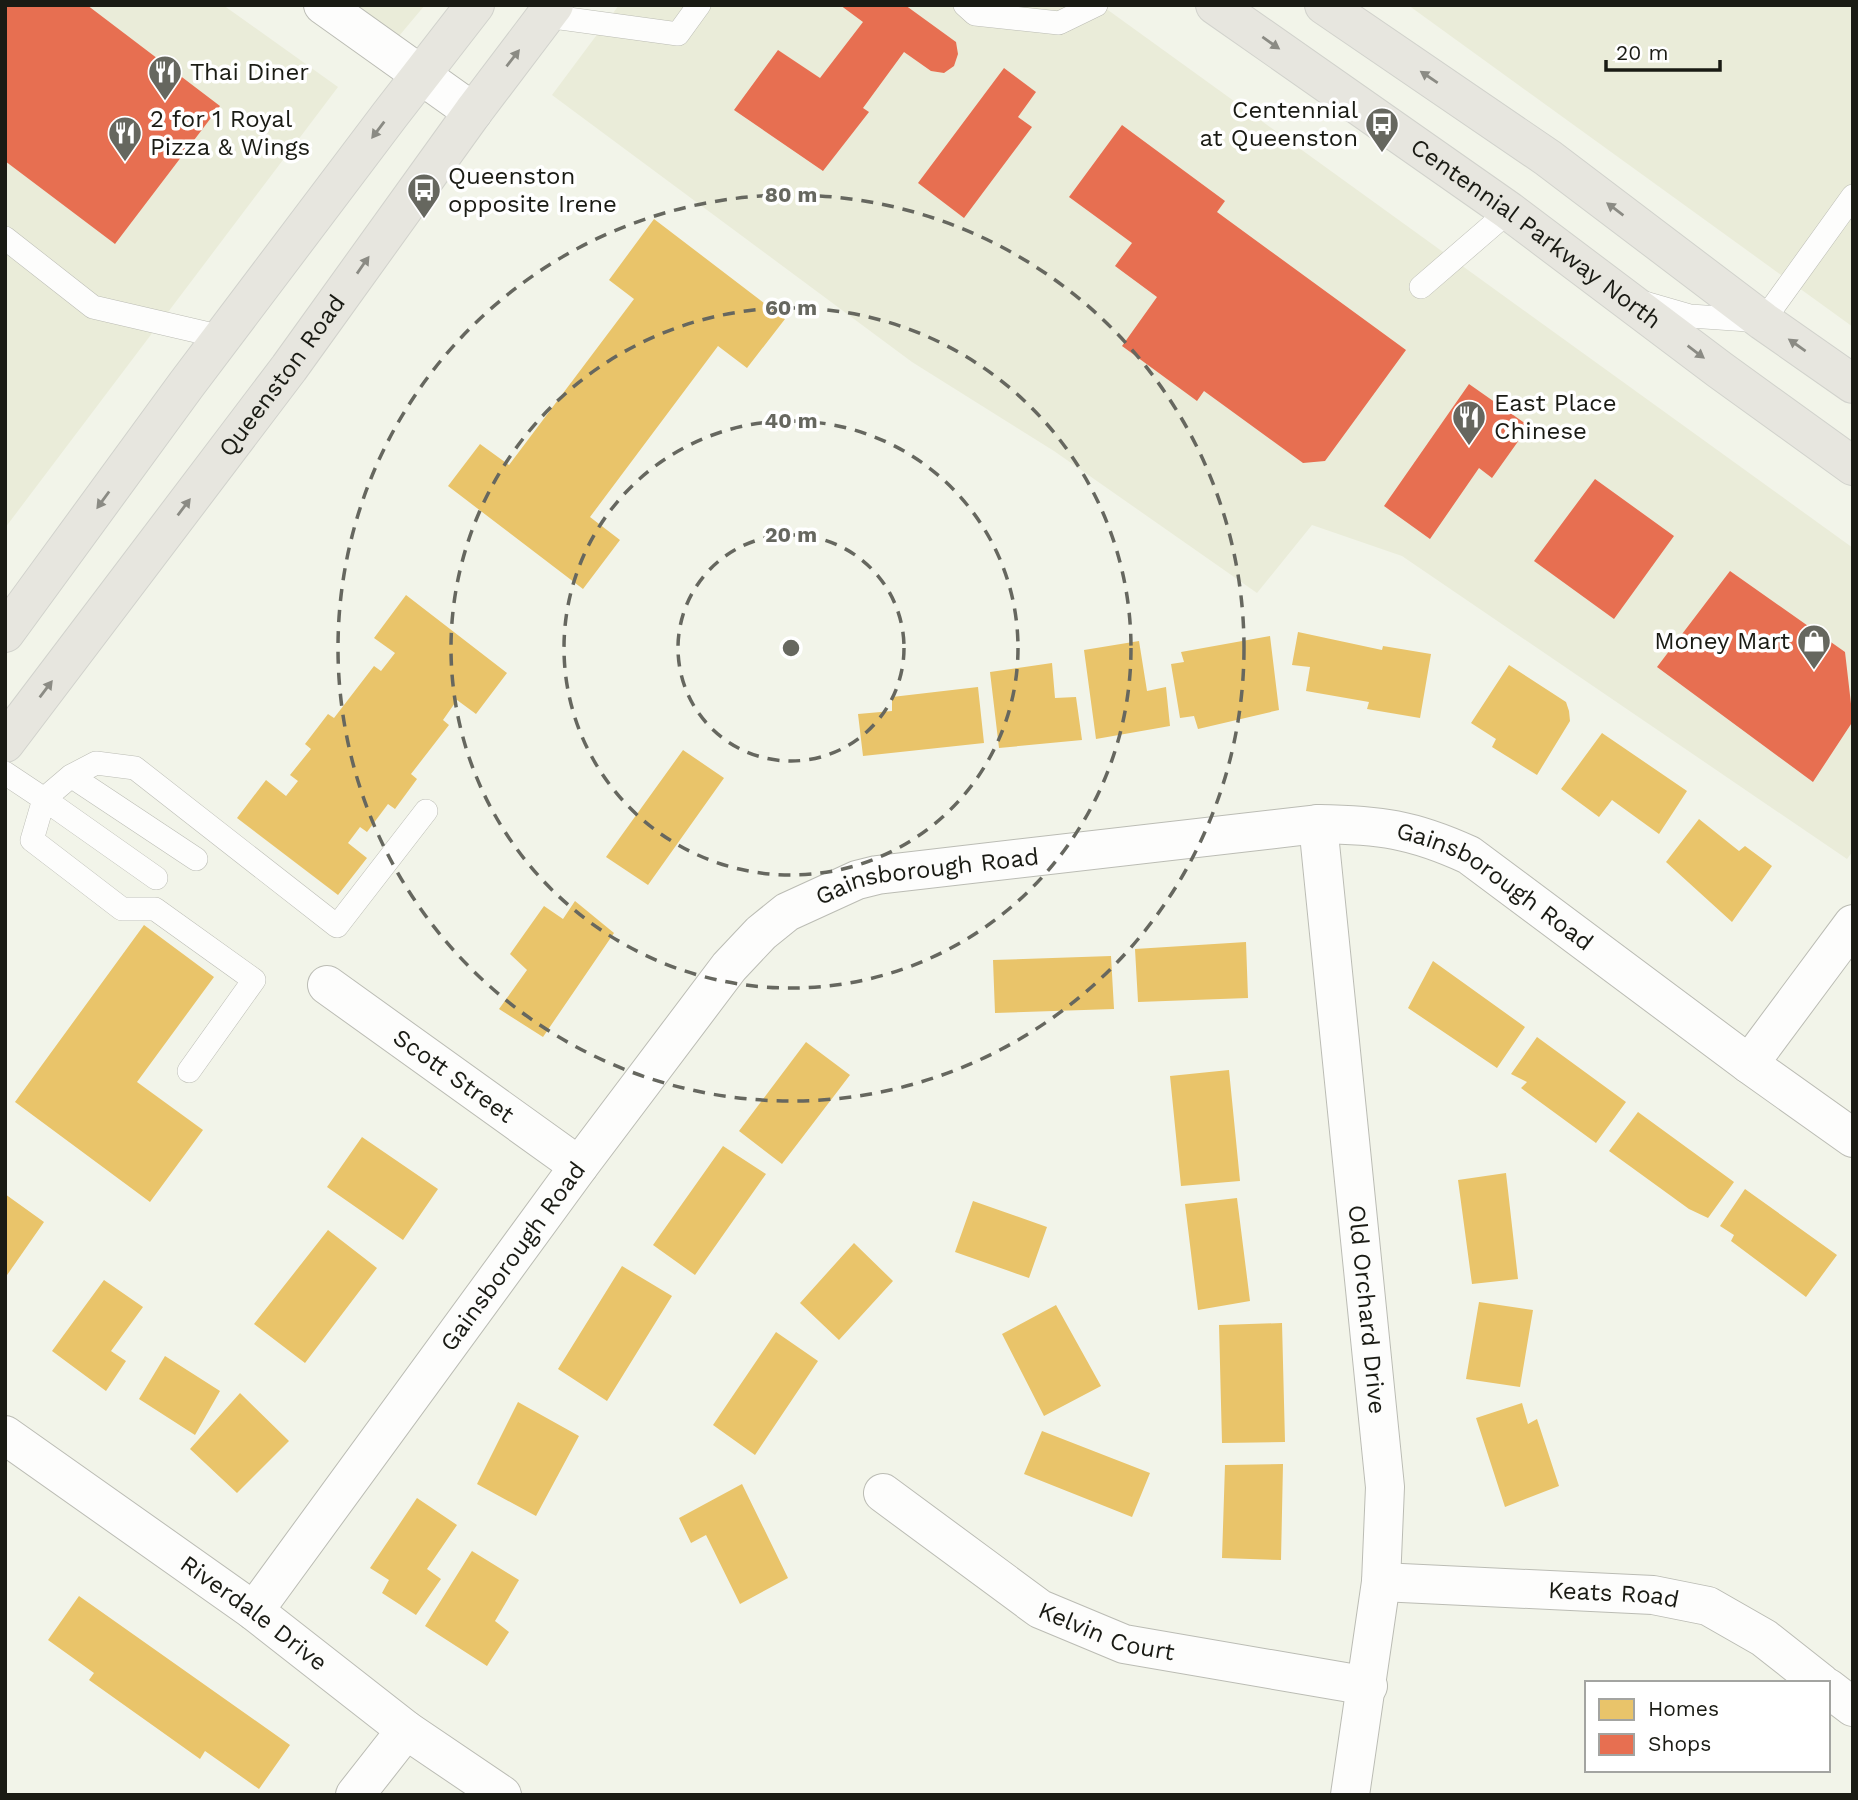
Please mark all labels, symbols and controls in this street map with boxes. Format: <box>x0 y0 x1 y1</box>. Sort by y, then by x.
scale bar <box>1606 28 1720 72</box>
one-way arrow <box>1262 36 1280 50</box>
text: 20 m <box>1616 40 1668 65</box>
one-way arrow <box>505 49 519 67</box>
restaurant icon: Thai Diner <box>146 53 184 102</box>
place label: Thai Diner <box>190 58 309 86</box>
one-way arrow <box>1420 70 1438 84</box>
place label: Centennial at Queenston <box>1199 96 1359 152</box>
place label: 2 for 1 Royal Pizza & Wings <box>150 105 310 161</box>
bus stop icon: Centennial at Queenston <box>1363 105 1401 154</box>
restaurant icon: 2 for 1 Royal Pizza & Wings <box>106 114 144 163</box>
one-way arrow <box>371 120 386 138</box>
street label: Centennial Parkway North <box>1405 133 1667 335</box>
place label: Queenston opposite Irene <box>448 162 617 218</box>
bus stop icon: Queenston opposite Irene <box>405 171 443 220</box>
text: 80 m <box>765 182 817 207</box>
one-way arrow <box>1605 202 1624 216</box>
one-way arrow <box>356 256 370 274</box>
street label: Queenston Road <box>213 289 351 462</box>
text: 60 m <box>765 295 817 320</box>
one-way arrow <box>1788 338 1806 352</box>
one-way arrow <box>1687 344 1705 358</box>
place label: East Place Chinese <box>1494 389 1617 445</box>
restaurant icon: East Place Chinese <box>1450 398 1488 447</box>
text: 40 m <box>765 408 817 433</box>
one-way arrow <box>96 491 110 509</box>
one-way arrow <box>176 499 191 517</box>
text: 20 m <box>765 522 817 547</box>
shop icon: Money Mart <box>1795 622 1833 671</box>
place label: Money Mart <box>1654 627 1790 655</box>
centre of rings <box>779 636 803 660</box>
one-way arrow <box>39 680 54 698</box>
street label: Gainsborough Road <box>1394 817 1599 957</box>
street label: Gainsborough Road <box>811 842 1040 911</box>
street label: Scott Street <box>388 1023 520 1129</box>
street label: Gainsborough Road <box>435 1156 591 1357</box>
street label: Old Orchard Drive <box>1343 1204 1392 1415</box>
street label: Riverdale Drive <box>175 1549 333 1677</box>
street label: Keats Road <box>1548 1576 1682 1614</box>
street label: Kelvin Court <box>1034 1596 1177 1666</box>
legend <box>1585 1681 1830 1772</box>
text: Homes <box>1648 1696 1719 1721</box>
text: Shops <box>1648 1731 1711 1756</box>

